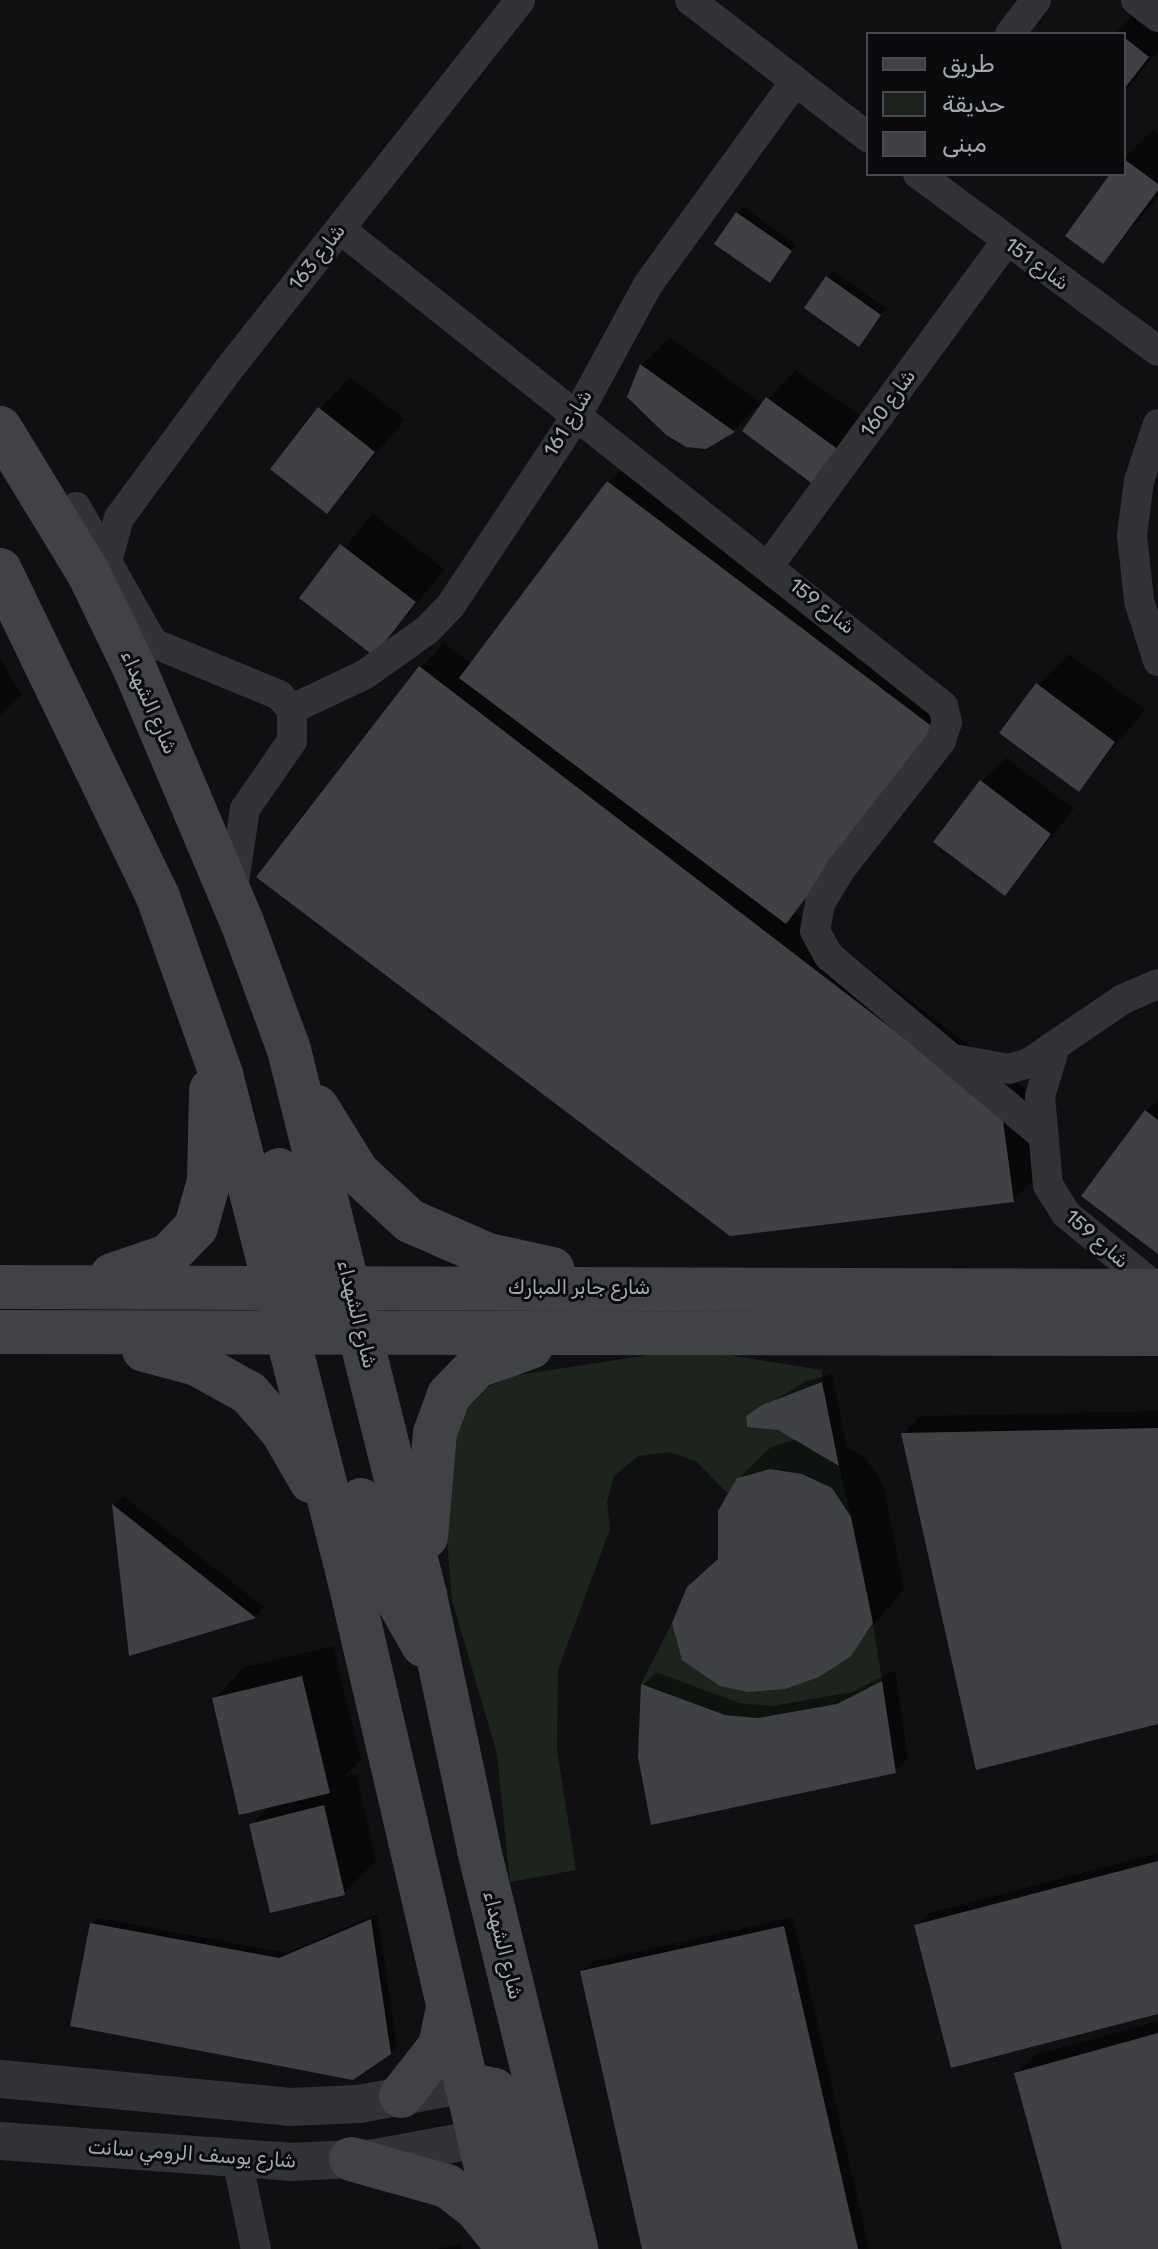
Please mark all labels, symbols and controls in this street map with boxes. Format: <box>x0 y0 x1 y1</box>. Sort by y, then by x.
legend <box>866 32 1126 176</box>
text: طريق <box>942 50 995 78</box>
text: حديقة <box>942 90 1005 118</box>
text: مبنى <box>942 130 987 158</box>
street label: شارع 163 <box>284 219 350 295</box>
street label: شارع 151 <box>1000 233 1074 295</box>
street label: شارع 160 <box>855 364 921 442</box>
street label: شارع 161 <box>539 385 597 461</box>
street label: شارع 159 <box>784 573 860 639</box>
street label: شارع الشهداء <box>115 646 183 758</box>
street label: شارع 159 <box>1060 1205 1134 1273</box>
street label: شارع الشهداء <box>332 1257 382 1371</box>
street label: شارع جابر المبارك <box>508 1275 650 1299</box>
street label: شارع الشهداء <box>478 1888 528 2002</box>
street label: شارع يوسف الرومي سانت <box>87 2135 297 2173</box>

